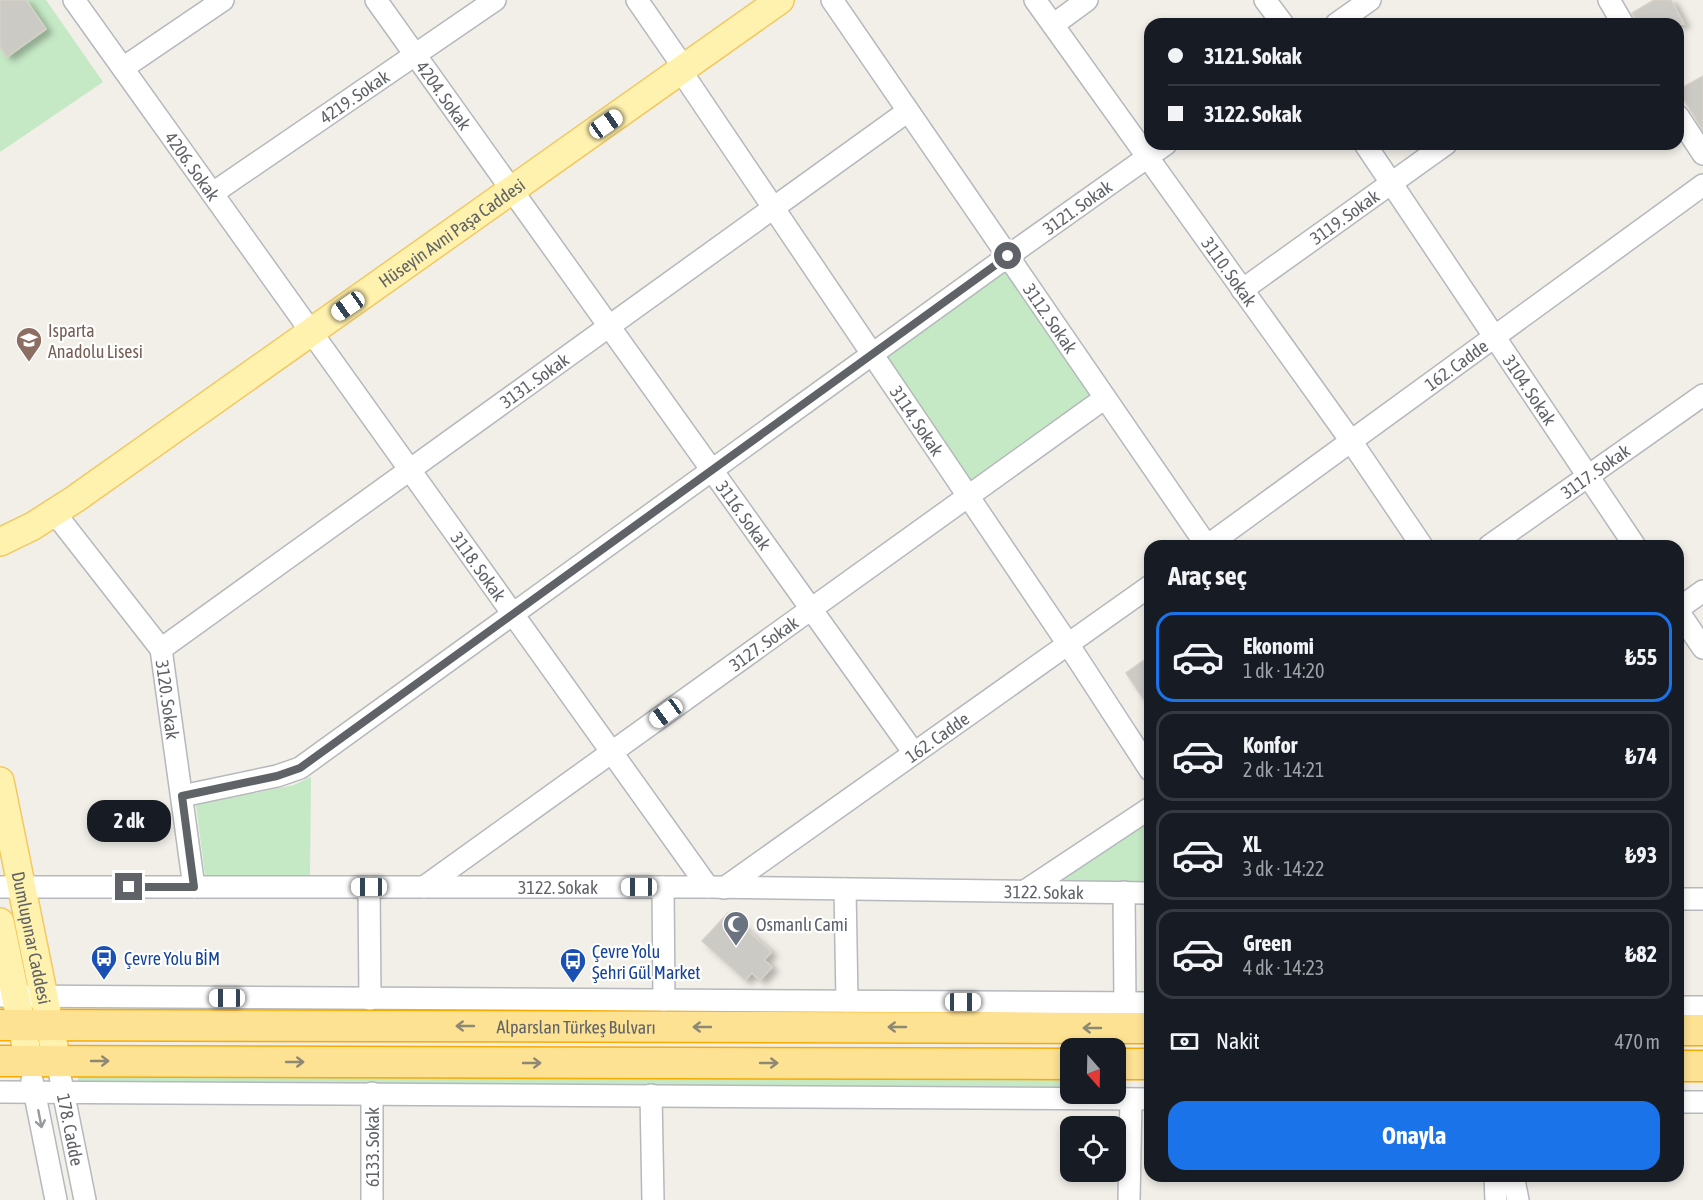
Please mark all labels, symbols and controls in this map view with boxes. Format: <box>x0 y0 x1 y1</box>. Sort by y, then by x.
text: 3121. Sokak <box>1204 43 1301 69</box>
street label: 4204. Sokak <box>412 57 476 134</box>
street label: 4219. Sokak <box>315 65 393 128</box>
text: 3122. Sokak <box>1204 101 1301 127</box>
car <box>586 106 626 142</box>
street label: 4206. Sokak <box>161 127 224 205</box>
street label: Hüseyin Avni Paşa Caddesi <box>374 174 529 291</box>
street label: 3121. Sokak <box>1039 175 1116 239</box>
street label: 3119. Sokak <box>1306 185 1383 248</box>
street label: 3110. Sokak <box>1198 233 1261 310</box>
route start <box>994 242 1021 269</box>
street label: 3112. Sokak <box>1019 279 1082 357</box>
car <box>328 288 368 324</box>
place label: Isparta Anadolu Lisesi <box>48 320 143 362</box>
school or university icon: Isparta Anadolu Lisesi <box>14 325 44 363</box>
street label: 162. Cadde <box>1420 335 1492 395</box>
street label: 3131. Sokak <box>496 348 573 412</box>
street label: 3104. Sokak <box>1499 351 1561 429</box>
street label: 3114. Sokak <box>886 382 948 460</box>
street label: 3117. Sokak <box>1557 439 1634 503</box>
street label: 3116. Sokak <box>712 476 776 554</box>
street label: 3118. Sokak <box>447 528 511 605</box>
text: Araç seç <box>1168 560 1247 591</box>
street label: 3127. Sokak <box>725 611 802 675</box>
icon: car <box>1171 630 1225 684</box>
text: Ekonomi <box>1243 633 1314 659</box>
text: ₺55 <box>1625 644 1657 670</box>
street label: 3120. Sokak <box>152 659 184 741</box>
text: 1 dk · 14:20 <box>1243 659 1324 682</box>
car <box>646 695 686 731</box>
street label: 162. Cadde <box>901 707 973 767</box>
icon: car <box>1171 729 1225 783</box>
text: Konfor <box>1243 732 1297 758</box>
text: ₺74 <box>1625 743 1657 769</box>
text: 2 dk · 14:21 <box>1243 758 1324 781</box>
callout: 2 dk <box>87 800 171 842</box>
text: 2 dk <box>114 809 144 832</box>
icon: car <box>1171 828 1225 882</box>
text: XL <box>1243 831 1261 857</box>
text: ₺93 <box>1625 842 1657 868</box>
text: 3 dk · 14:22 <box>1243 857 1324 880</box>
street label: Dumlupınar Caddesi <box>8 870 56 1006</box>
route end <box>115 873 142 900</box>
street label: 3122. Sokak <box>518 877 598 898</box>
car <box>351 878 387 896</box>
car <box>621 878 657 896</box>
street label: 3122. Sokak <box>1004 881 1084 903</box>
mosque icon: Osmanlı Cami <box>721 909 751 947</box>
place label: Osmanlı Cami <box>756 914 848 935</box>
icon: car <box>1171 927 1225 981</box>
text: Green <box>1243 930 1292 956</box>
place label: Çevre Yolu Şehri Gül Market <box>592 941 701 983</box>
text: ₺82 <box>1625 941 1657 967</box>
bus stop icon: Çevre Yolu BİM <box>89 943 119 981</box>
bus stop icon: Çevre Yolu Şehri Gül Market <box>558 946 588 984</box>
place label: Çevre Yolu BİM <box>124 948 220 969</box>
text: 4 dk · 14:23 <box>1243 956 1324 979</box>
car <box>209 989 245 1007</box>
car <box>945 993 981 1011</box>
street label: Alparslan Türkeş Bulvarı <box>496 1016 656 1037</box>
one-way arrow <box>456 1020 476 1032</box>
one-way arrow <box>693 1021 713 1033</box>
one-way arrow <box>888 1021 908 1033</box>
one-way arrow <box>1083 1022 1103 1034</box>
icon: cash <box>1168 1025 1201 1058</box>
text: Nakit <box>1216 1028 1260 1054</box>
text: 470 m <box>1615 1030 1660 1053</box>
north arrow <box>1060 1038 1126 1104</box>
map controls <box>1060 1038 1126 1182</box>
one-way arrow <box>90 1055 110 1067</box>
one-way arrow <box>285 1056 305 1068</box>
one-way arrow <box>522 1057 542 1069</box>
one-way arrow <box>759 1057 779 1069</box>
street label: 178. Cadde <box>53 1092 88 1167</box>
button: Onayla <box>1168 1101 1660 1170</box>
street label: 6133. Sokak <box>362 1107 383 1187</box>
one-way arrow <box>35 1108 46 1128</box>
button: locate <box>1060 1116 1126 1182</box>

